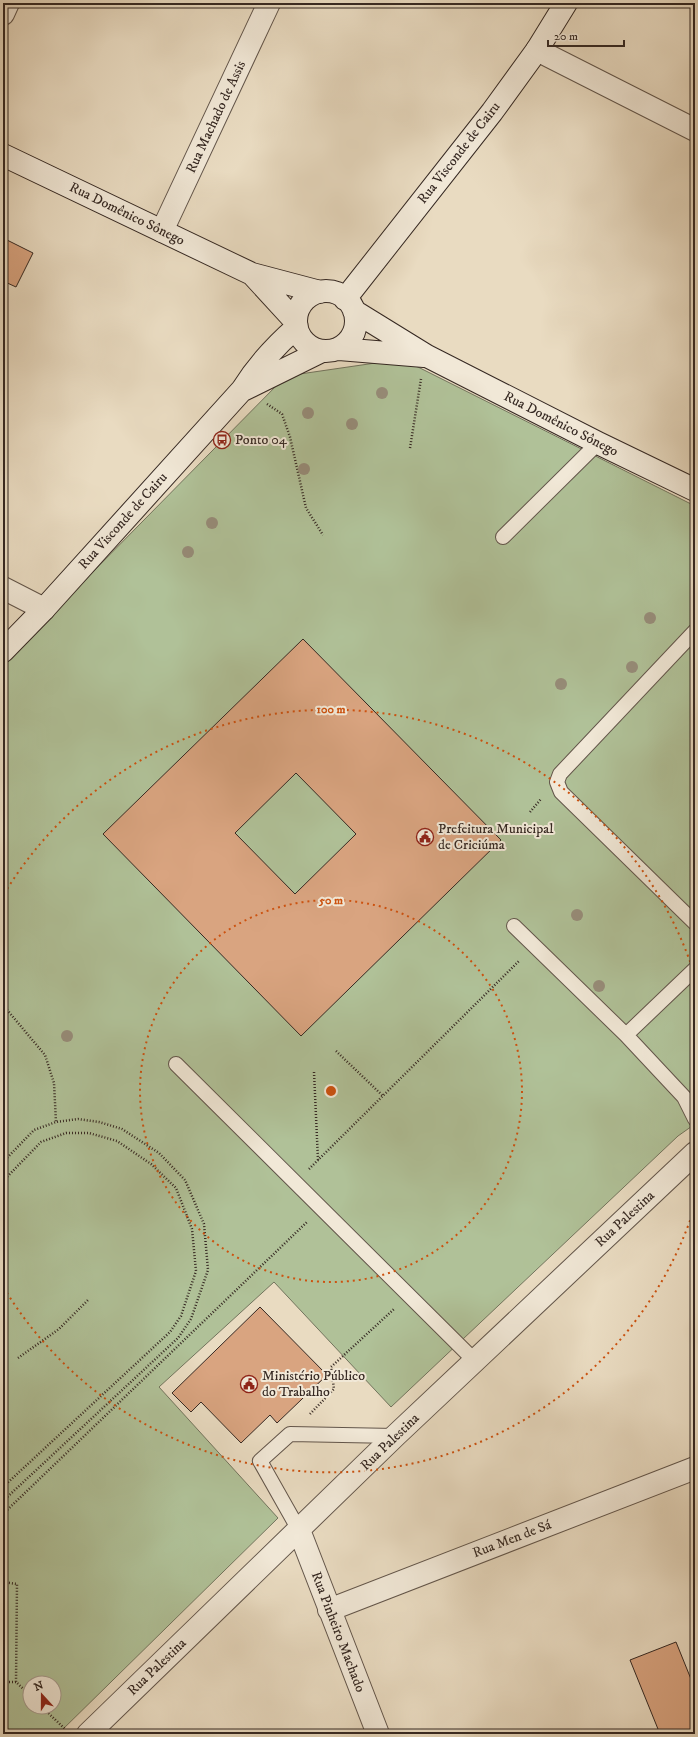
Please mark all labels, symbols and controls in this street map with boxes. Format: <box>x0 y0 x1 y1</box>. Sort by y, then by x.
scale bar <box>548 22 624 48</box>
text: 20 m <box>554 29 578 44</box>
street label: Rua Machado de Assis <box>182 58 250 176</box>
street label: Rua Visconde de Cairu <box>414 98 505 208</box>
street label: Rua Domênico Sônego <box>66 178 188 250</box>
street label: Rua Domênico Sônego <box>501 387 621 461</box>
bus stop icon: Ponto 04 <box>212 430 232 450</box>
place label: Ponto 04 <box>235 431 288 449</box>
street label: Rua Visconde de Cairu <box>75 469 172 573</box>
text: 100 m <box>317 702 345 717</box>
place label: Prefeitura Municipal de Criciúma <box>438 820 554 854</box>
public building icon: Prefeitura Municipal de Criciúma <box>415 827 435 847</box>
text: 50 m <box>318 893 343 908</box>
centre of rings <box>324 1084 338 1098</box>
street label: Rua Palestina <box>591 1187 659 1251</box>
place label: Ministério Público do Trabalho <box>262 1367 365 1401</box>
public building icon: Ministério Público do Trabalho <box>239 1374 259 1394</box>
street label: Rua Palestina <box>357 1409 423 1475</box>
street label: Rua Men de Sá <box>470 1516 554 1562</box>
street label: Rua Pinheiro Machado <box>307 1569 369 1695</box>
street label: Rua Palestina <box>124 1634 190 1700</box>
north arrow <box>22 1675 62 1715</box>
text: N <box>32 1678 45 1695</box>

